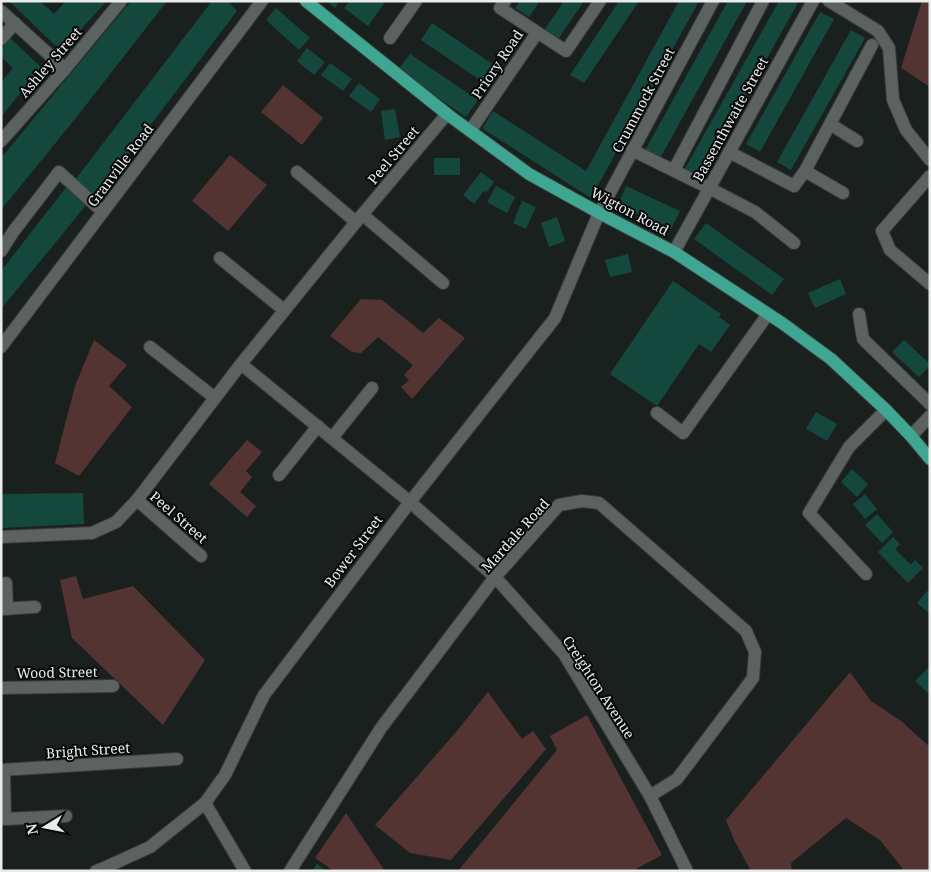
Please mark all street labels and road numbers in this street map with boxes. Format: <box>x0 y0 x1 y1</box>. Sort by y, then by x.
street label: Ashley Street <box>14 23 86 101</box>
street label: Priory Road <box>467 25 527 102</box>
street label: Crummock Street <box>607 44 679 156</box>
street label: Bassenthwaite Street <box>688 53 772 185</box>
street label: Granville Road <box>83 119 158 210</box>
street label: Peel Street <box>363 122 423 188</box>
street label: Wigton Road <box>588 182 673 240</box>
street label: Peel Street <box>146 487 212 547</box>
street label: Mardale Road <box>477 494 554 576</box>
street label: Bower Street <box>320 511 387 591</box>
street label: Creighton Avenue <box>559 632 639 742</box>
street label: Wood Street <box>16 662 98 682</box>
street label: Bright Street <box>45 738 131 762</box>

